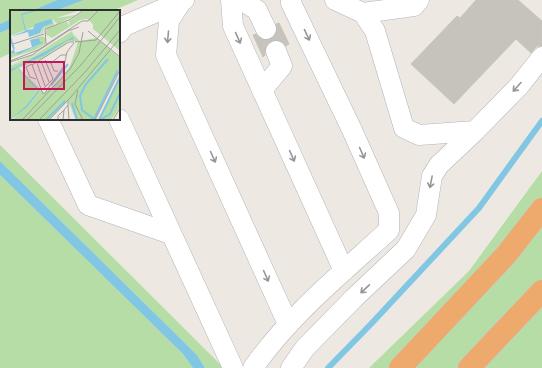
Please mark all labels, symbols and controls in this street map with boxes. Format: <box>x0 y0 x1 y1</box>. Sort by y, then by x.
inset map <box>10 10 120 120</box>
one-way arrow <box>304 29 311 41</box>
one-way arrow <box>164 30 171 43</box>
one-way arrow <box>235 31 242 43</box>
one-way arrow <box>513 82 522 92</box>
one-way arrow <box>359 147 366 159</box>
one-way arrow <box>289 150 296 162</box>
one-way arrow <box>210 151 217 163</box>
one-way arrow <box>427 176 435 189</box>
one-way arrow <box>263 269 270 281</box>
one-way arrow <box>360 284 370 294</box>

